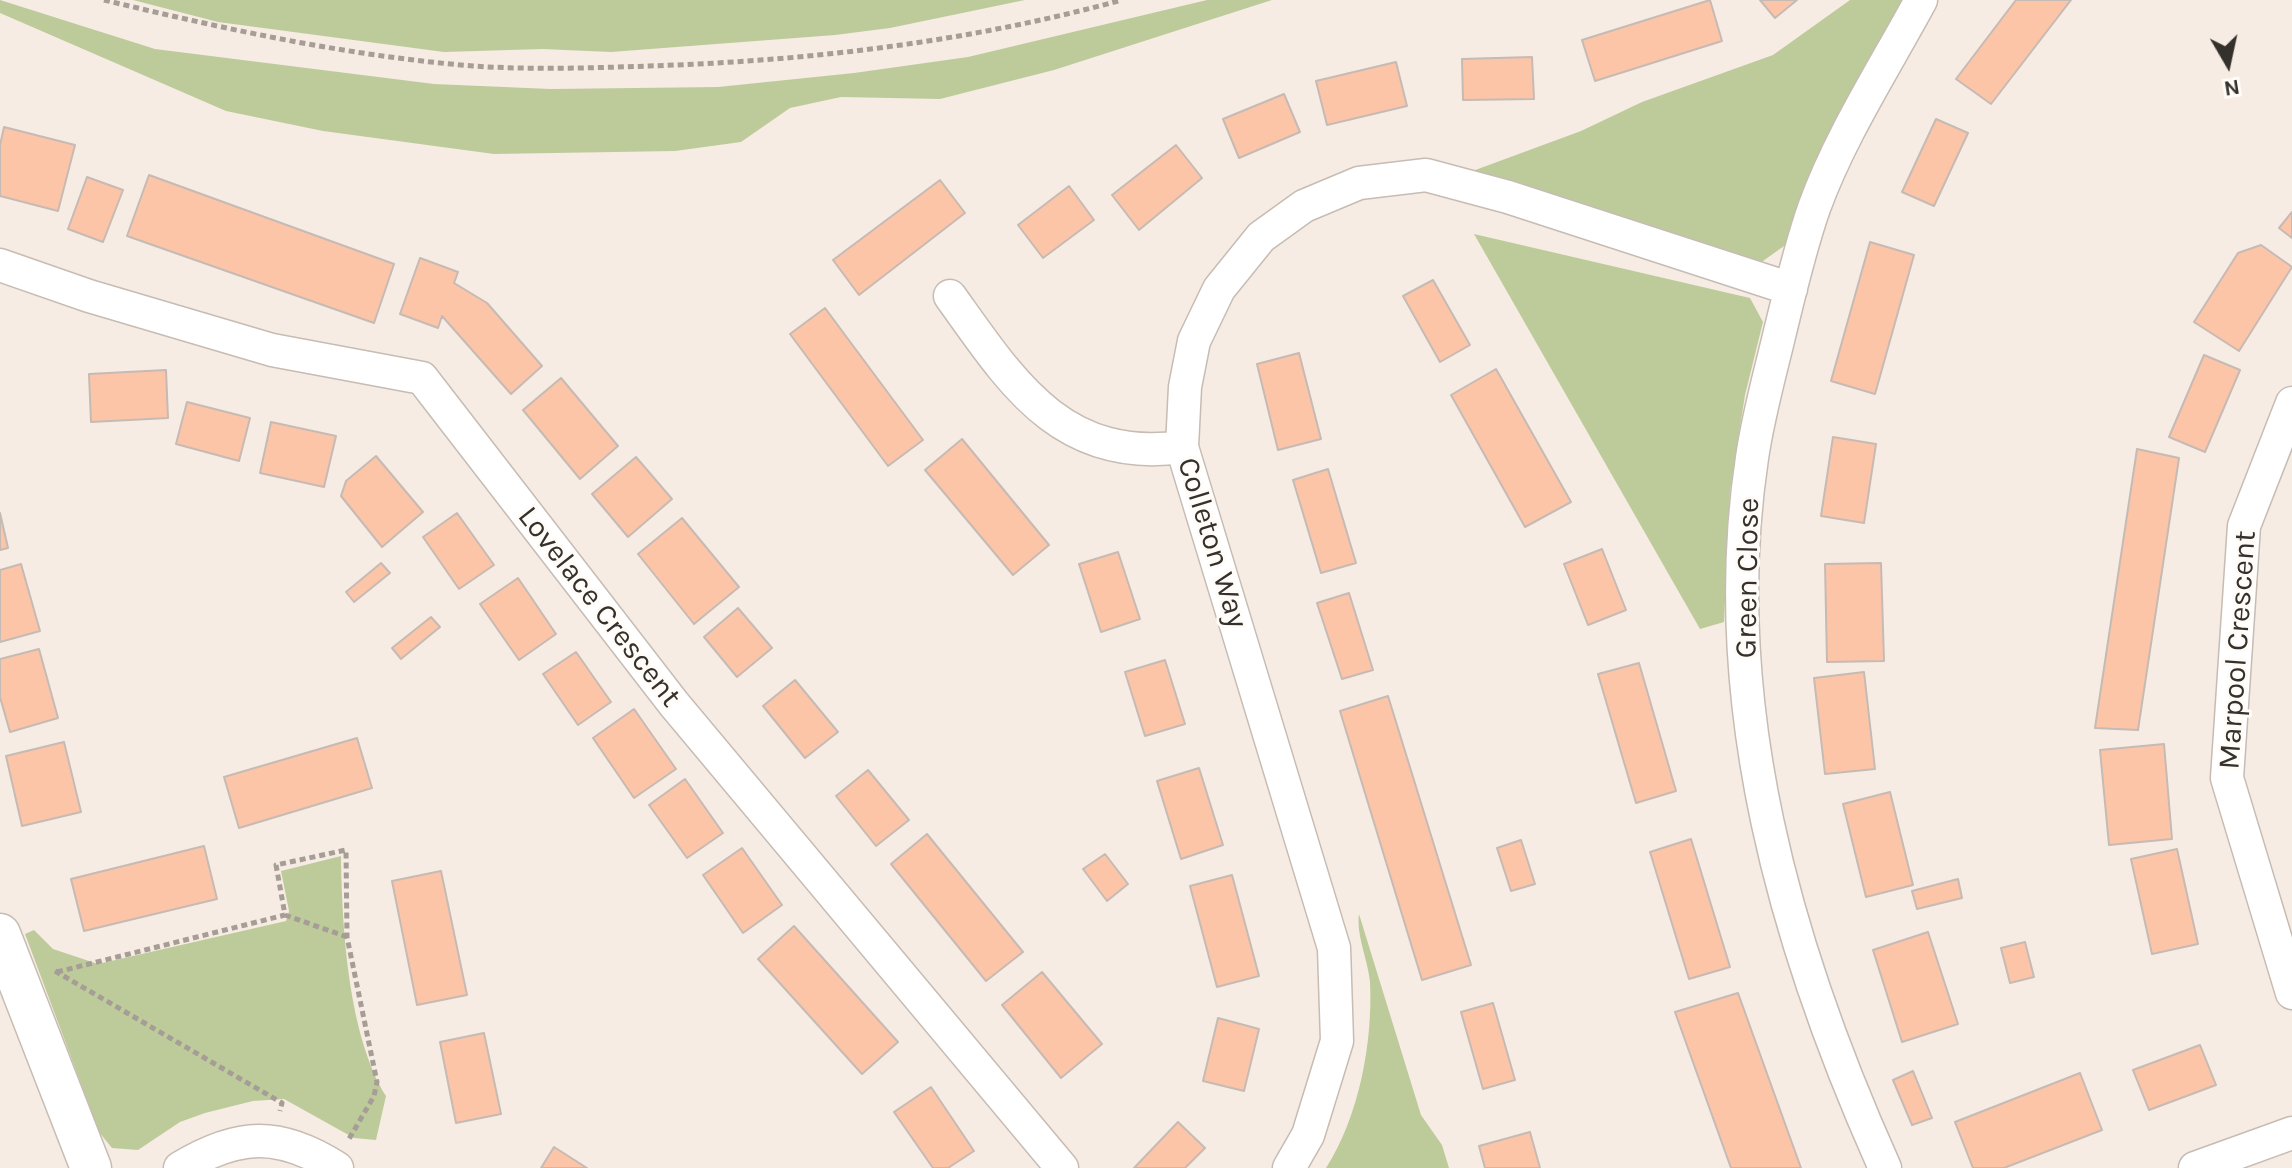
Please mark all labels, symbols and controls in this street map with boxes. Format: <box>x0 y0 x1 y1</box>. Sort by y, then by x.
north arrow <box>2188 24 2268 104</box>
text: N <box>2222 74 2242 102</box>
street label: Colleton Way <box>1169 453 1255 633</box>
street label: Green Close <box>1729 497 1767 659</box>
street label: Lovelace Crescent <box>510 500 688 714</box>
street label: Marpool Crescent <box>2212 529 2264 771</box>

